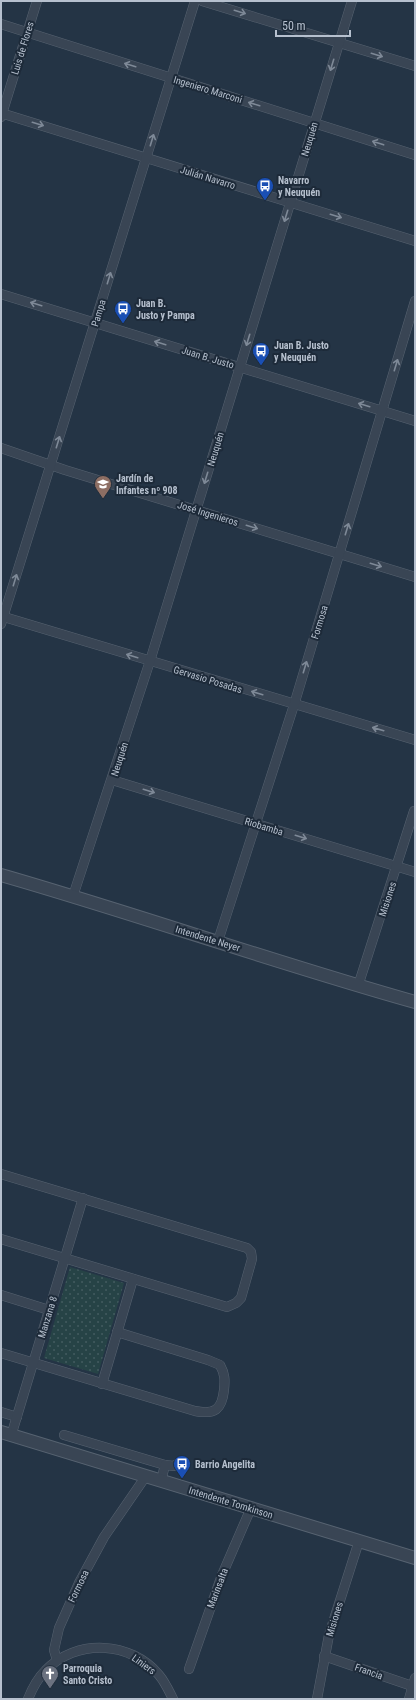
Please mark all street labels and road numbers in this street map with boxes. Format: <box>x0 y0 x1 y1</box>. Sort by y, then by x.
street label: Luis de Flores <box>9 20 36 76</box>
street label: Ingeniero Marconi <box>172 74 243 105</box>
street label: Neuquén <box>299 121 320 158</box>
street label: Julián Navarro <box>179 164 237 191</box>
street label: Pampa <box>89 298 108 328</box>
street label: Juan B. Justo <box>180 344 235 371</box>
street label: Neuquén <box>205 431 226 468</box>
street label: José Ingenieros <box>176 499 240 528</box>
street label: Formosa <box>309 604 330 640</box>
street label: Gervasio Posadas <box>172 664 244 695</box>
street label: Neuquén <box>109 741 130 778</box>
street label: Riobamba <box>243 815 285 838</box>
street label: Misiones <box>377 880 398 918</box>
street label: Intendente Neyer <box>174 923 241 954</box>
street label: Manzana 8 <box>36 1295 59 1339</box>
street label: Intendente Tomkinson <box>187 1484 274 1521</box>
street label: Marinsalta <box>205 1566 230 1610</box>
street label: Formosa <box>66 1568 91 1604</box>
street label: Misiones <box>324 1600 345 1638</box>
street label: Liniers <box>130 1652 158 1677</box>
street label: Francia <box>353 1662 384 1681</box>

